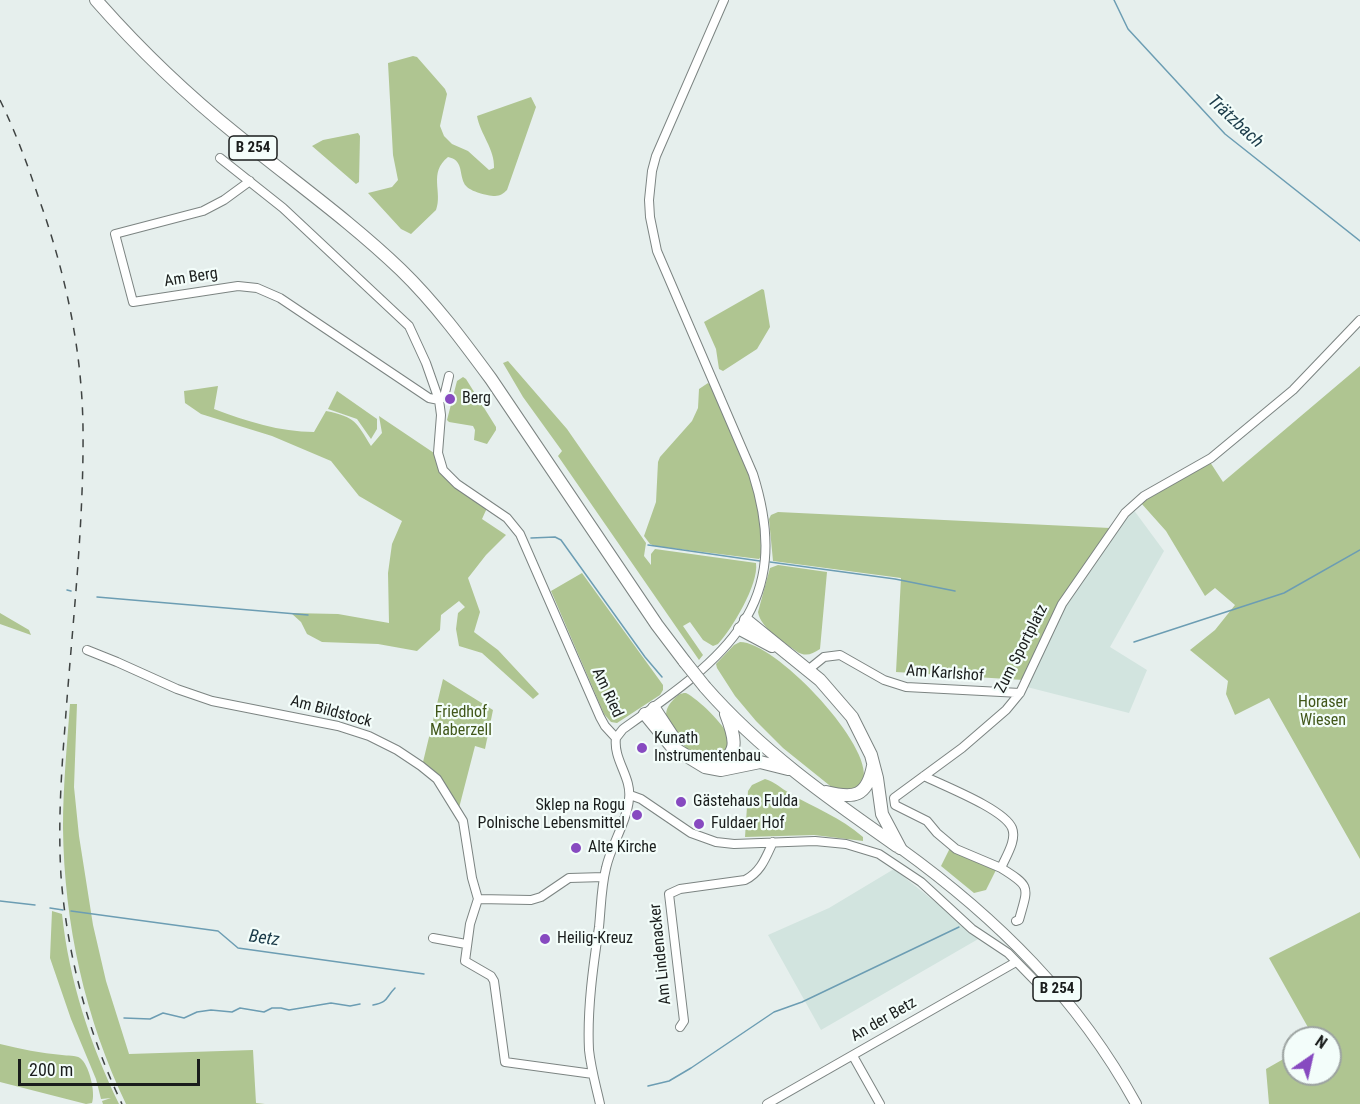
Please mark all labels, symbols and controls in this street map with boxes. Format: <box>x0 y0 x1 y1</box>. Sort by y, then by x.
water label: Trätzbach <box>1203 91 1267 153</box>
road number: B 254 <box>229 136 277 160</box>
street label: Am Berg <box>163 264 219 292</box>
place label: Berg <box>462 389 491 409</box>
marker: Berg <box>443 392 457 406</box>
street label: Zum Sportplatz <box>991 601 1053 697</box>
street label: Am Karlshof <box>905 662 985 686</box>
street label: Am Ried <box>587 665 627 721</box>
street label: Am Bildstock <box>288 692 374 732</box>
park label: Horaser Wiesen <box>1298 693 1348 731</box>
park label: Friedhof Maberzell <box>430 703 492 741</box>
place label: Kunath Instrumentenbau <box>654 729 761 767</box>
marker: Kunath Instrumentenbau <box>635 741 649 755</box>
place label: Gästehaus Fulda <box>693 792 798 812</box>
marker: Gästehaus Fulda <box>674 795 688 809</box>
place label: Sklep na Rogu Polnische Lebensmittel <box>478 796 625 834</box>
marker: Sklep na Rogu Polnische Lebensmittel <box>630 808 644 822</box>
place label: Fuldaer Hof <box>711 814 785 834</box>
marker: Fuldaer Hof <box>692 817 706 831</box>
place label: Alte Kirche <box>588 838 657 858</box>
marker: Alte Kirche <box>569 841 583 855</box>
street label: Am Lindenacker <box>646 902 676 1006</box>
water label: Betz <box>247 926 281 952</box>
place label: Heilig-Kreuz <box>557 929 633 949</box>
marker: Heilig-Kreuz <box>538 932 552 946</box>
road number: B 254 <box>1033 977 1081 1001</box>
street label: An der Betz <box>848 994 920 1046</box>
north arrow <box>1282 1026 1342 1086</box>
text: N <box>1312 1032 1331 1053</box>
scale bar <box>21 1047 202 1085</box>
text: 200 m <box>29 1059 73 1080</box>

